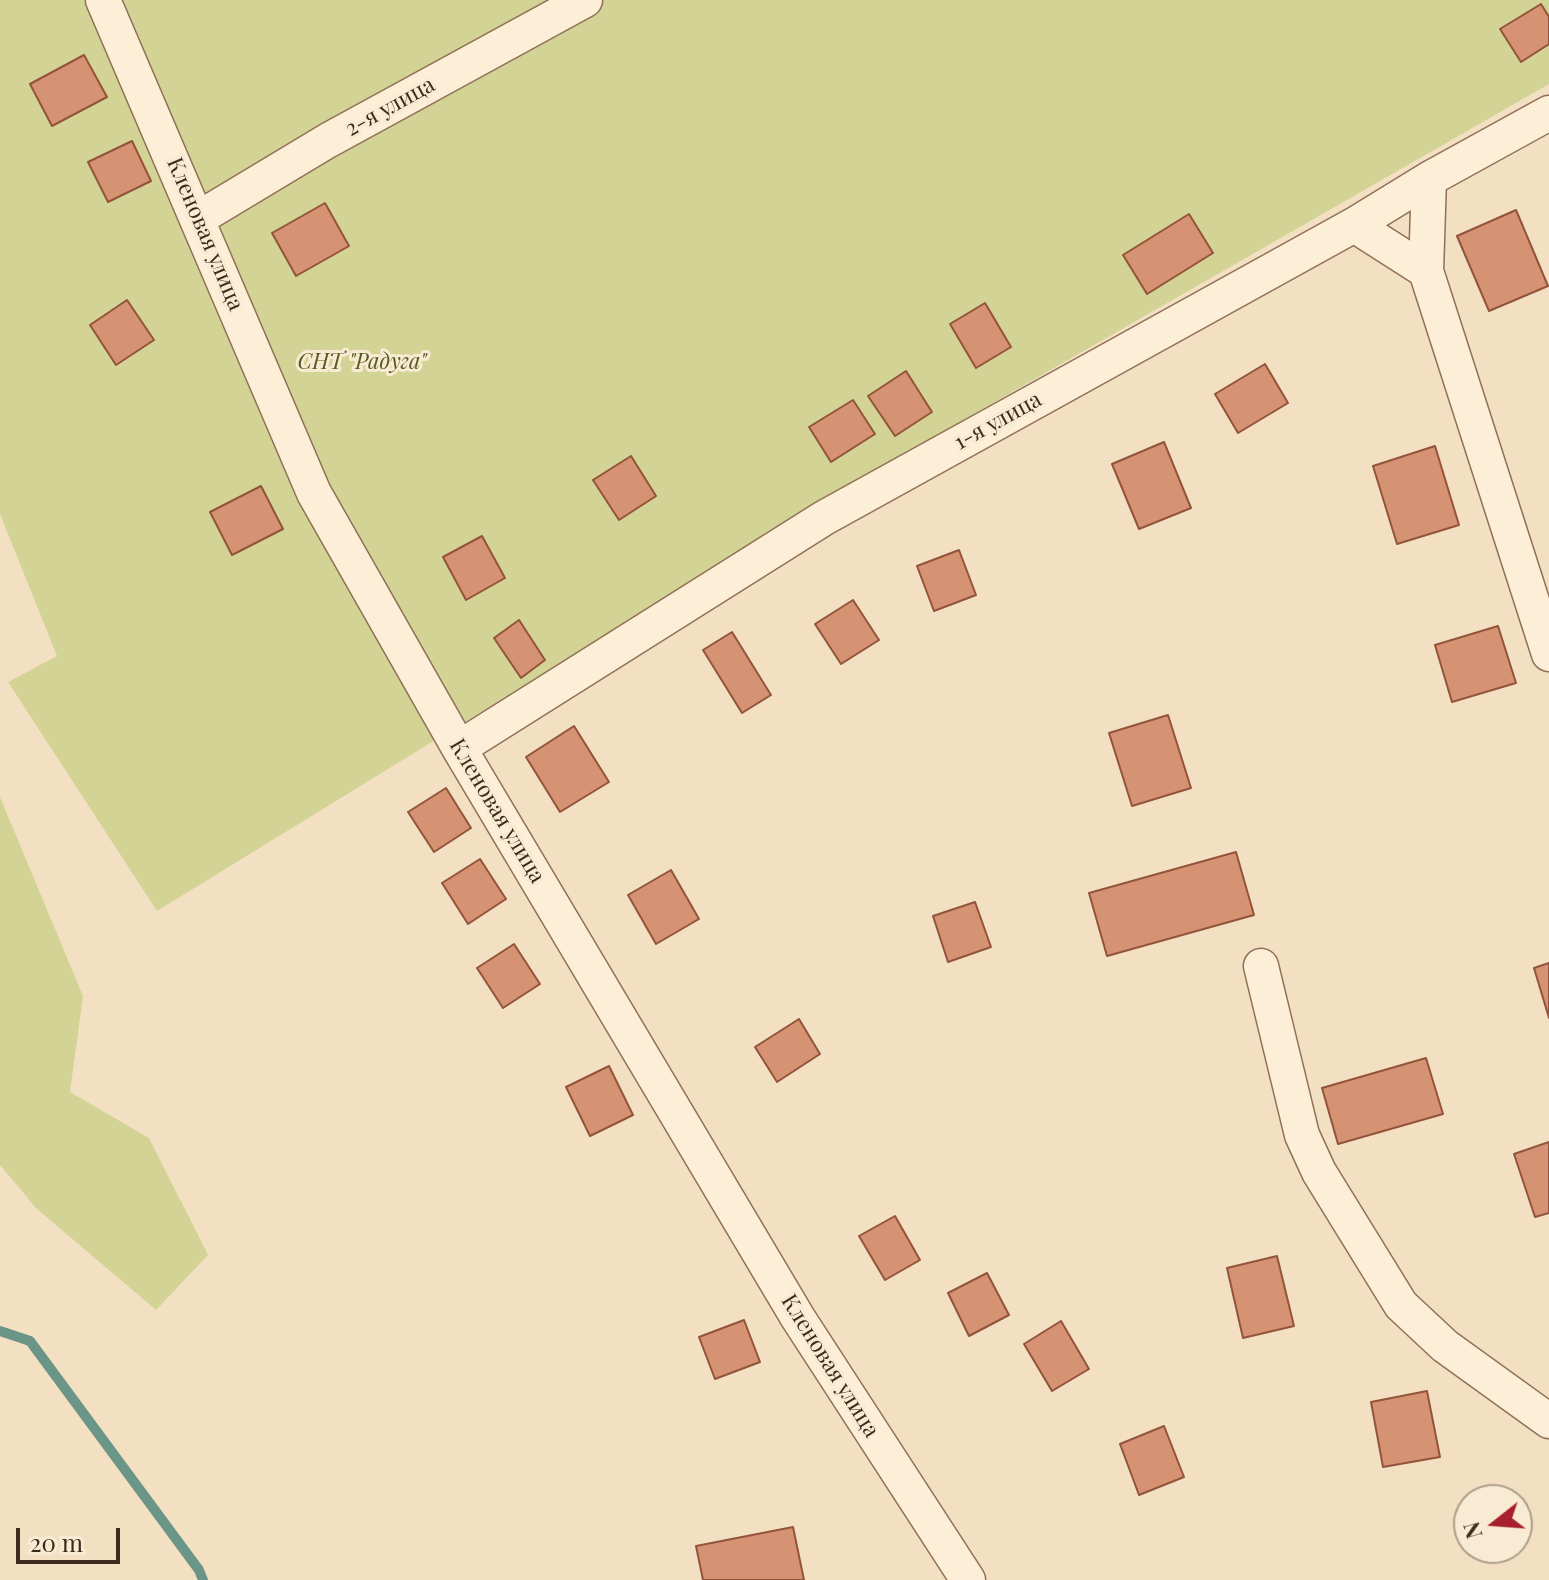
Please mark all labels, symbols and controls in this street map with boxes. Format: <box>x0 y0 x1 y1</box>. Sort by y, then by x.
street label: 2-я улица <box>341 72 439 142</box>
street label: Кленовая улица <box>161 154 249 314</box>
park label: СНТ "Радуга" <box>297 349 427 375</box>
street label: 1-я улица <box>950 386 1046 456</box>
street label: Кленовая улица <box>444 734 550 888</box>
street label: Кленовая улица <box>775 1290 885 1442</box>
north arrow <box>1453 1484 1533 1564</box>
scale bar <box>20 1512 124 1562</box>
text: N <box>1455 1518 1489 1542</box>
text: 20 m <box>30 1526 83 1558</box>

